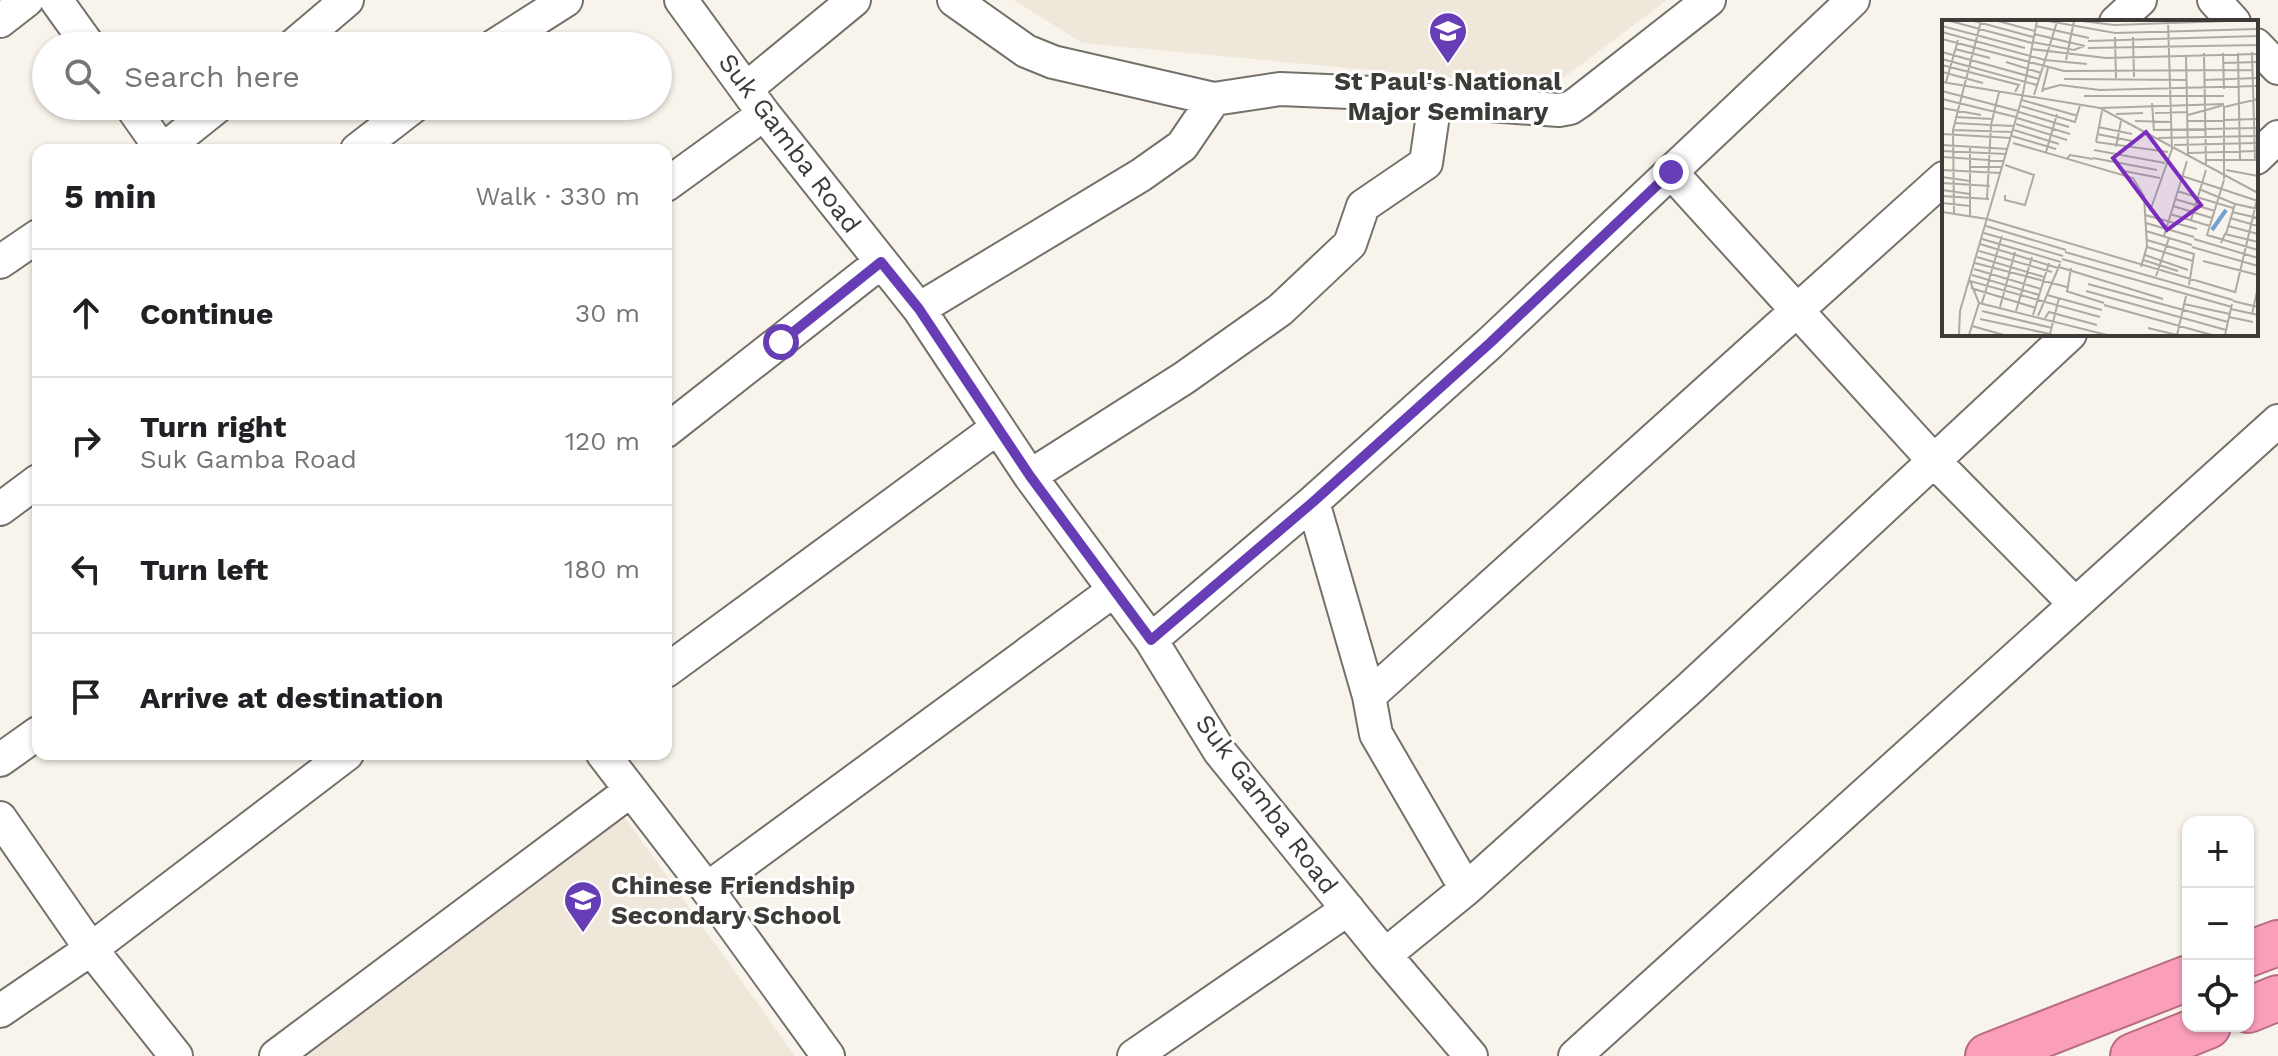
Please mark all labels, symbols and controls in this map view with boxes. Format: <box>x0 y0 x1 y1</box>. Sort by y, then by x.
school or university icon: St Paul's National Major Seminary <box>1427 10 1469 65</box>
inset map <box>1942 20 2258 336</box>
search box <box>32 32 672 120</box>
street label: Suk Gamba Road <box>713 47 867 239</box>
icon: search <box>60 54 104 98</box>
text: Search here <box>124 59 300 94</box>
place label: St Paul's National Major Seminary <box>1334 66 1562 126</box>
route end <box>1653 154 1689 190</box>
text: 5 min <box>64 176 157 216</box>
text: Walk · 330 m <box>475 181 640 211</box>
icon: ahead <box>64 291 108 335</box>
text: Continue <box>140 296 273 331</box>
text: 30 m <box>575 298 640 328</box>
route start <box>763 324 799 360</box>
text: Turn right <box>140 409 286 444</box>
icon: right <box>64 419 108 463</box>
text: 120 m <box>565 426 640 456</box>
text: Suk Gamba Road <box>140 444 357 474</box>
icon: left <box>64 547 108 591</box>
text: Turn left <box>140 552 268 587</box>
text: 180 m <box>564 554 640 584</box>
icon: arrive <box>64 675 108 719</box>
text: Arrive at destination <box>140 680 444 715</box>
street label: Suk Gamba Road <box>1190 708 1344 900</box>
map controls <box>2182 816 2254 1032</box>
button: + <box>2182 816 2254 888</box>
place label: Chinese Friendship Secondary School <box>611 870 855 930</box>
school or university icon: Chinese Friendship Secondary School <box>562 879 604 934</box>
button: − <box>2182 888 2254 960</box>
button: locate <box>2182 960 2254 1032</box>

